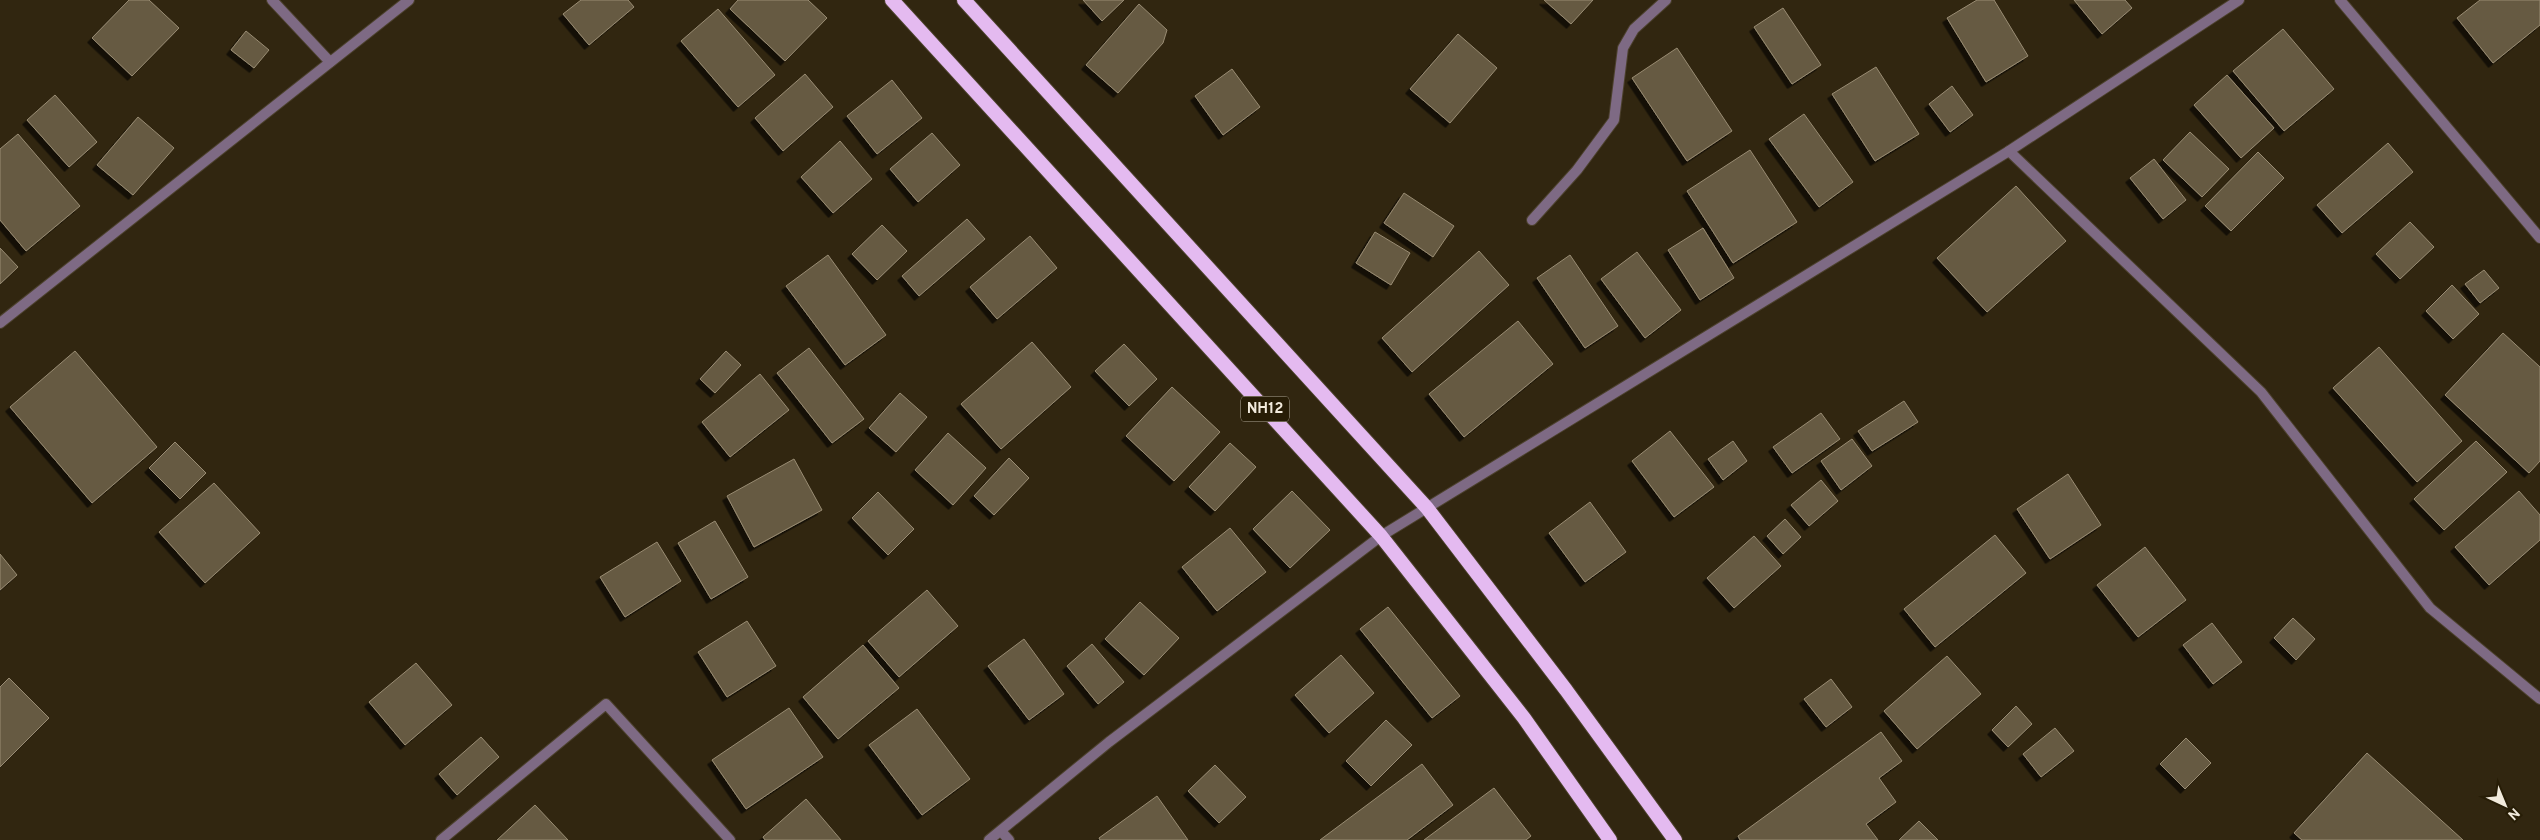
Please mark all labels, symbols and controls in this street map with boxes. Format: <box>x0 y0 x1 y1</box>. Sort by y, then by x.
road number: NH12 <box>1241 396 1289 422</box>
north arrow <box>2480 780 2530 830</box>
text: N <box>2503 804 2523 823</box>

